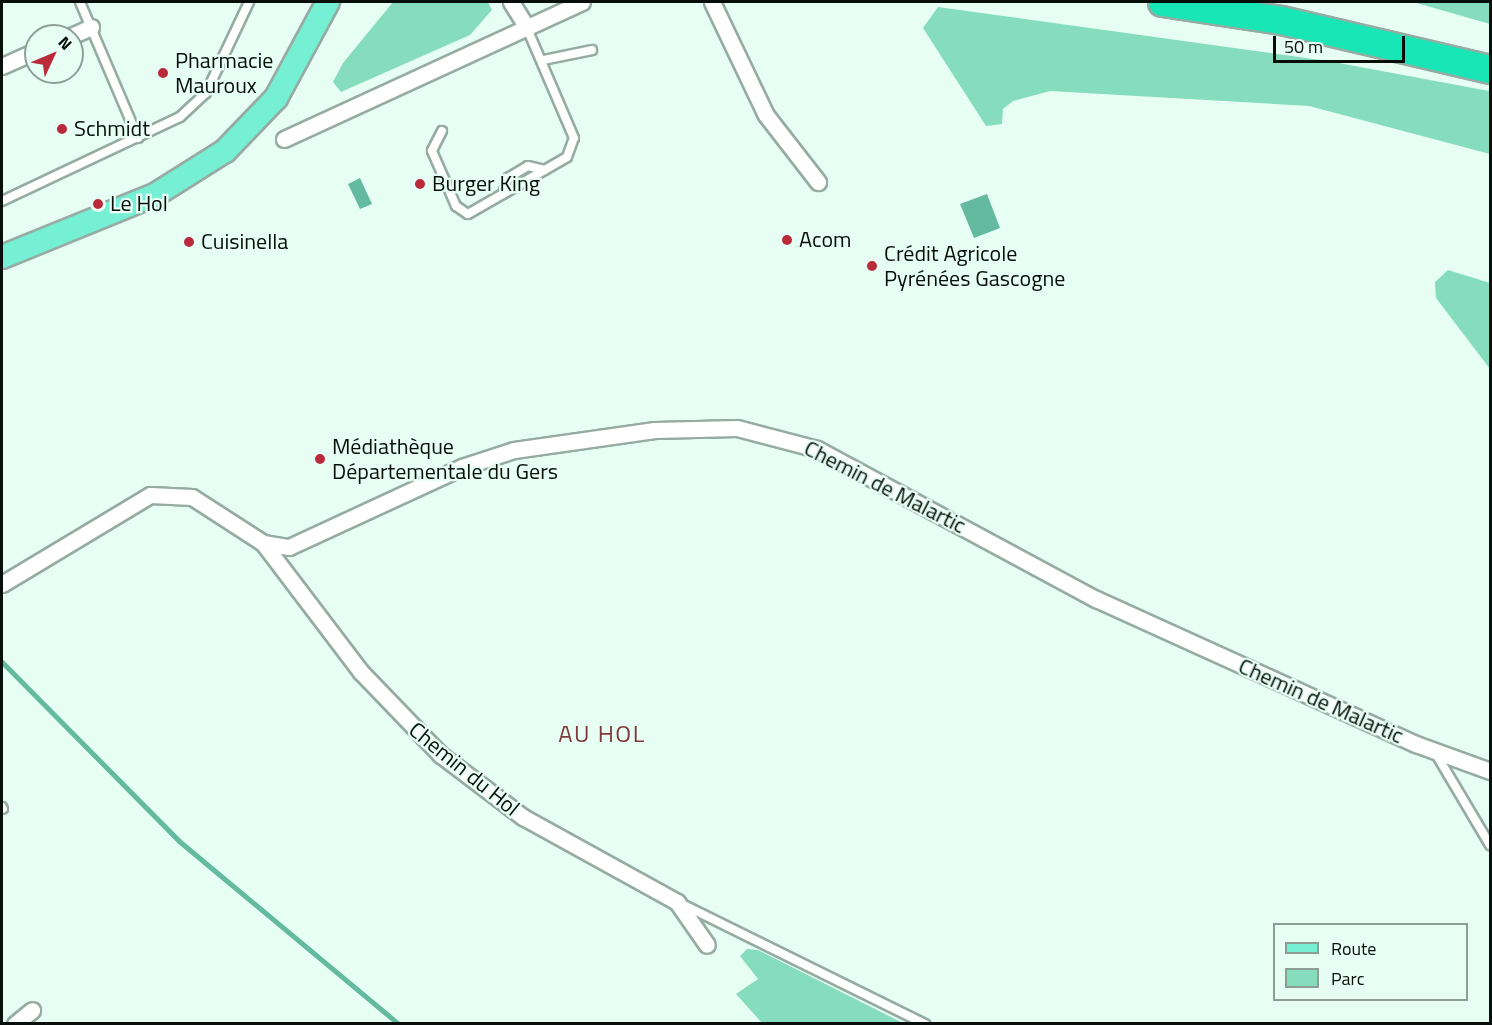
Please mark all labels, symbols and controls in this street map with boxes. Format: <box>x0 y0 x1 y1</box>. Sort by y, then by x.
north arrow <box>24 24 84 84</box>
scale bar <box>1276 24 1408 62</box>
text: N <box>53 31 78 55</box>
text: 50 m <box>1284 33 1323 60</box>
place label: Pharmacie Mauroux <box>175 47 273 98</box>
marker: Pharmacie Mauroux <box>156 66 170 80</box>
place label: Schmidt <box>74 116 150 142</box>
marker: Schmidt <box>55 122 69 136</box>
place label: Burger King <box>432 171 540 197</box>
marker: Burger King <box>413 177 427 191</box>
place label: Le Hol <box>110 191 168 217</box>
marker: Le Hol <box>91 197 105 211</box>
place label: Acom <box>799 227 851 253</box>
place label: Cuisinella <box>201 229 288 255</box>
marker: Acom <box>780 233 794 247</box>
marker: Cuisinella <box>182 235 196 249</box>
place label: Crédit Agricole Pyrénées Gascogne <box>884 240 1065 292</box>
marker: Crédit Agricole Pyrénées Gascogne <box>865 259 879 273</box>
place label: Médiathèque Départementale du Gers <box>332 433 558 484</box>
street label: Chemin de Malartic <box>800 435 970 539</box>
marker: Médiathèque Départementale du Gers <box>313 452 327 466</box>
street label: Chemin de Malartic <box>1234 653 1408 749</box>
street label: Chemin du Hol <box>403 716 525 822</box>
district label: AU HOL <box>558 720 646 748</box>
legend <box>1273 923 1468 1001</box>
text: Route <box>1331 935 1376 962</box>
text: Parc <box>1331 965 1365 992</box>

